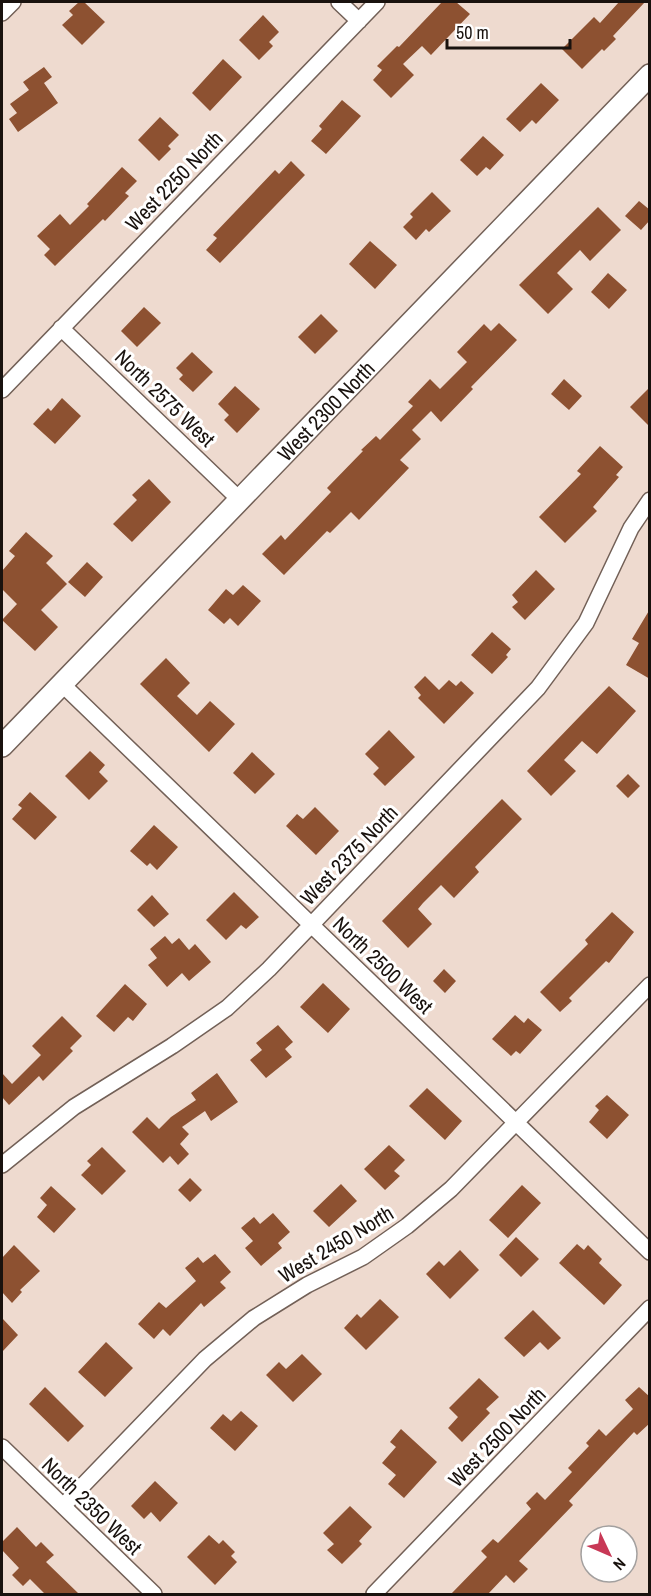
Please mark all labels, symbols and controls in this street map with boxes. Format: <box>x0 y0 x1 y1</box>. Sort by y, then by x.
scale bar <box>447 12 570 50</box>
text: 50 m <box>456 20 489 45</box>
street label: West 2250 North <box>119 125 229 237</box>
street label: North 2575 West <box>109 343 222 453</box>
street label: West 2300 North <box>270 354 381 467</box>
street label: West 2375 North <box>294 799 404 911</box>
street label: North 2500 West <box>327 910 440 1020</box>
street label: West 2450 North <box>273 1198 399 1290</box>
street label: West 2500 North <box>442 1381 552 1493</box>
street label: North 2350 West <box>36 1451 149 1561</box>
north arrow <box>579 1524 639 1584</box>
text: N <box>609 1553 631 1575</box>

